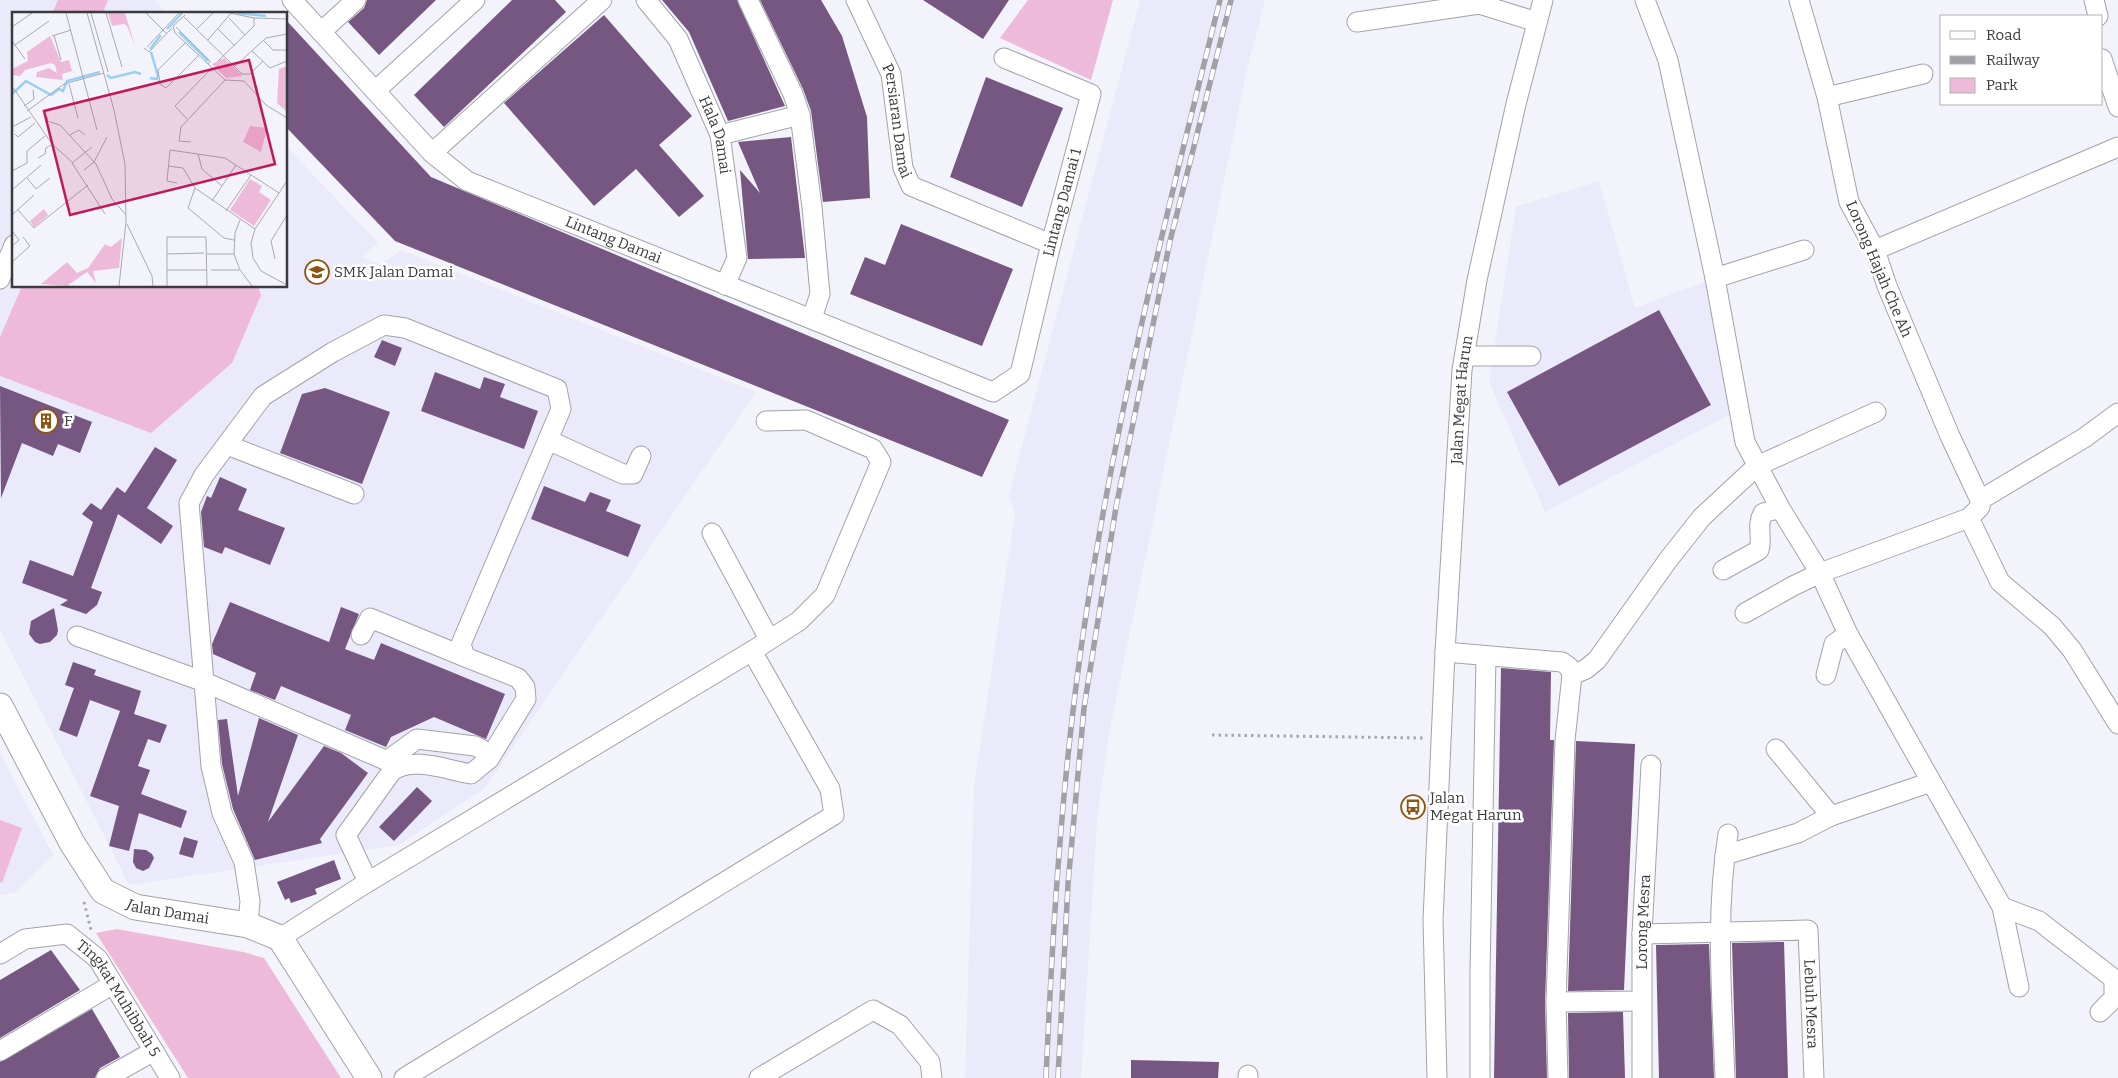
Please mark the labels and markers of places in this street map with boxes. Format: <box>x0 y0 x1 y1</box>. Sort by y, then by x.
school or university icon: SMK Jalan Damai <box>304 259 330 285</box>
place label: SMK Jalan Damai <box>334 263 454 281</box>
building icon: F <box>33 408 59 434</box>
place label: F <box>64 412 73 430</box>
place label: Jalan Megat Harun <box>1429 789 1522 824</box>
bus stop icon: Jalan Megat Harun <box>1400 794 1426 820</box>

